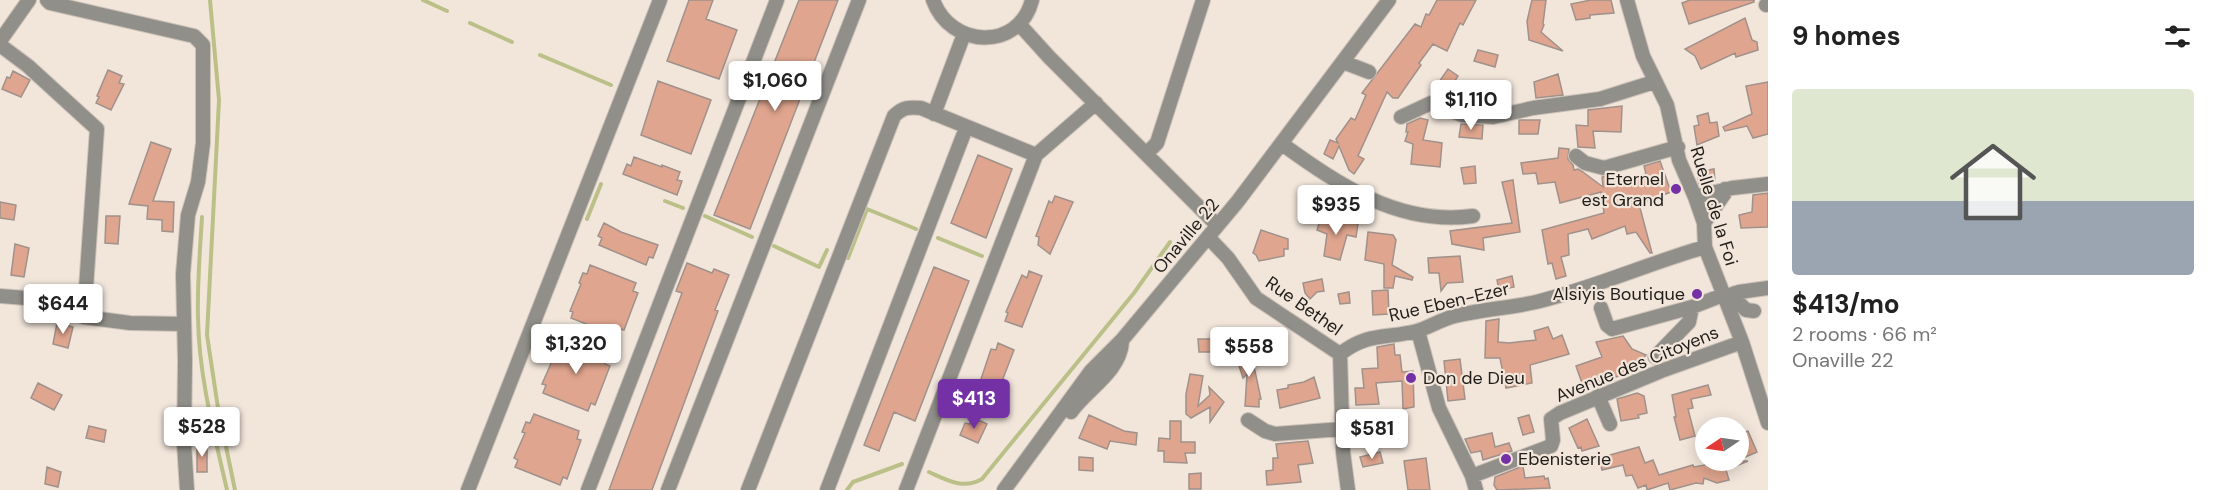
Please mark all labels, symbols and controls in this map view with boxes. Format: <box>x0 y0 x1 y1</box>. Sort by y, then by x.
text: 9 homes <box>1792 19 1901 53</box>
icon: filters <box>2161 20 2194 53</box>
pin: $1,060 <box>726 61 824 112</box>
text: $1,060 <box>742 67 808 93</box>
pin: $1,110 <box>1422 80 1520 131</box>
text: $1,110 <box>1445 86 1497 112</box>
icon: home <box>1939 128 2047 236</box>
street label: Ruelle de la Foi <box>1684 143 1744 269</box>
place label: Eternel est Grand <box>1582 167 1664 212</box>
marker: Eternel est Grand <box>1669 182 1683 196</box>
pin: $935 <box>1300 185 1372 236</box>
text: $935 <box>1311 191 1361 217</box>
street label: Onaville 22 <box>1147 193 1225 279</box>
street label: Rue Bethel <box>1261 271 1347 341</box>
street label: Rue Eben-Ezer <box>1386 276 1512 328</box>
place label: Alsiyis Boutique <box>1552 282 1685 306</box>
pin: $644 <box>27 284 99 335</box>
marker: Alsiyis Boutique <box>1690 287 1704 301</box>
text: $413/mo <box>1792 287 1900 321</box>
text: $644 <box>38 290 88 316</box>
street label: Avenue des Citoyens <box>1552 320 1722 408</box>
text: 2 rooms · 66 m² <box>1792 321 1937 347</box>
pin: $1,320 <box>527 324 625 375</box>
pin: $558 <box>1213 327 1285 378</box>
text: $1,320 <box>545 330 607 356</box>
text: $558 <box>1224 333 1274 359</box>
text: Onaville 22 <box>1792 347 1893 373</box>
place label: Don de Dieu <box>1423 366 1525 390</box>
marker: Don de Dieu <box>1404 371 1418 385</box>
pin: $413 <box>938 379 1010 430</box>
text: $413 <box>952 385 996 411</box>
pin: $528 <box>166 407 238 458</box>
pin: $581 <box>1336 409 1408 460</box>
text: $528 <box>178 413 226 439</box>
text: $581 <box>1350 415 1394 441</box>
north arrow <box>1695 417 1749 471</box>
map controls <box>1695 417 1749 471</box>
place label: Ebenisterie <box>1518 447 1611 471</box>
marker: Ebenisterie <box>1499 452 1513 466</box>

